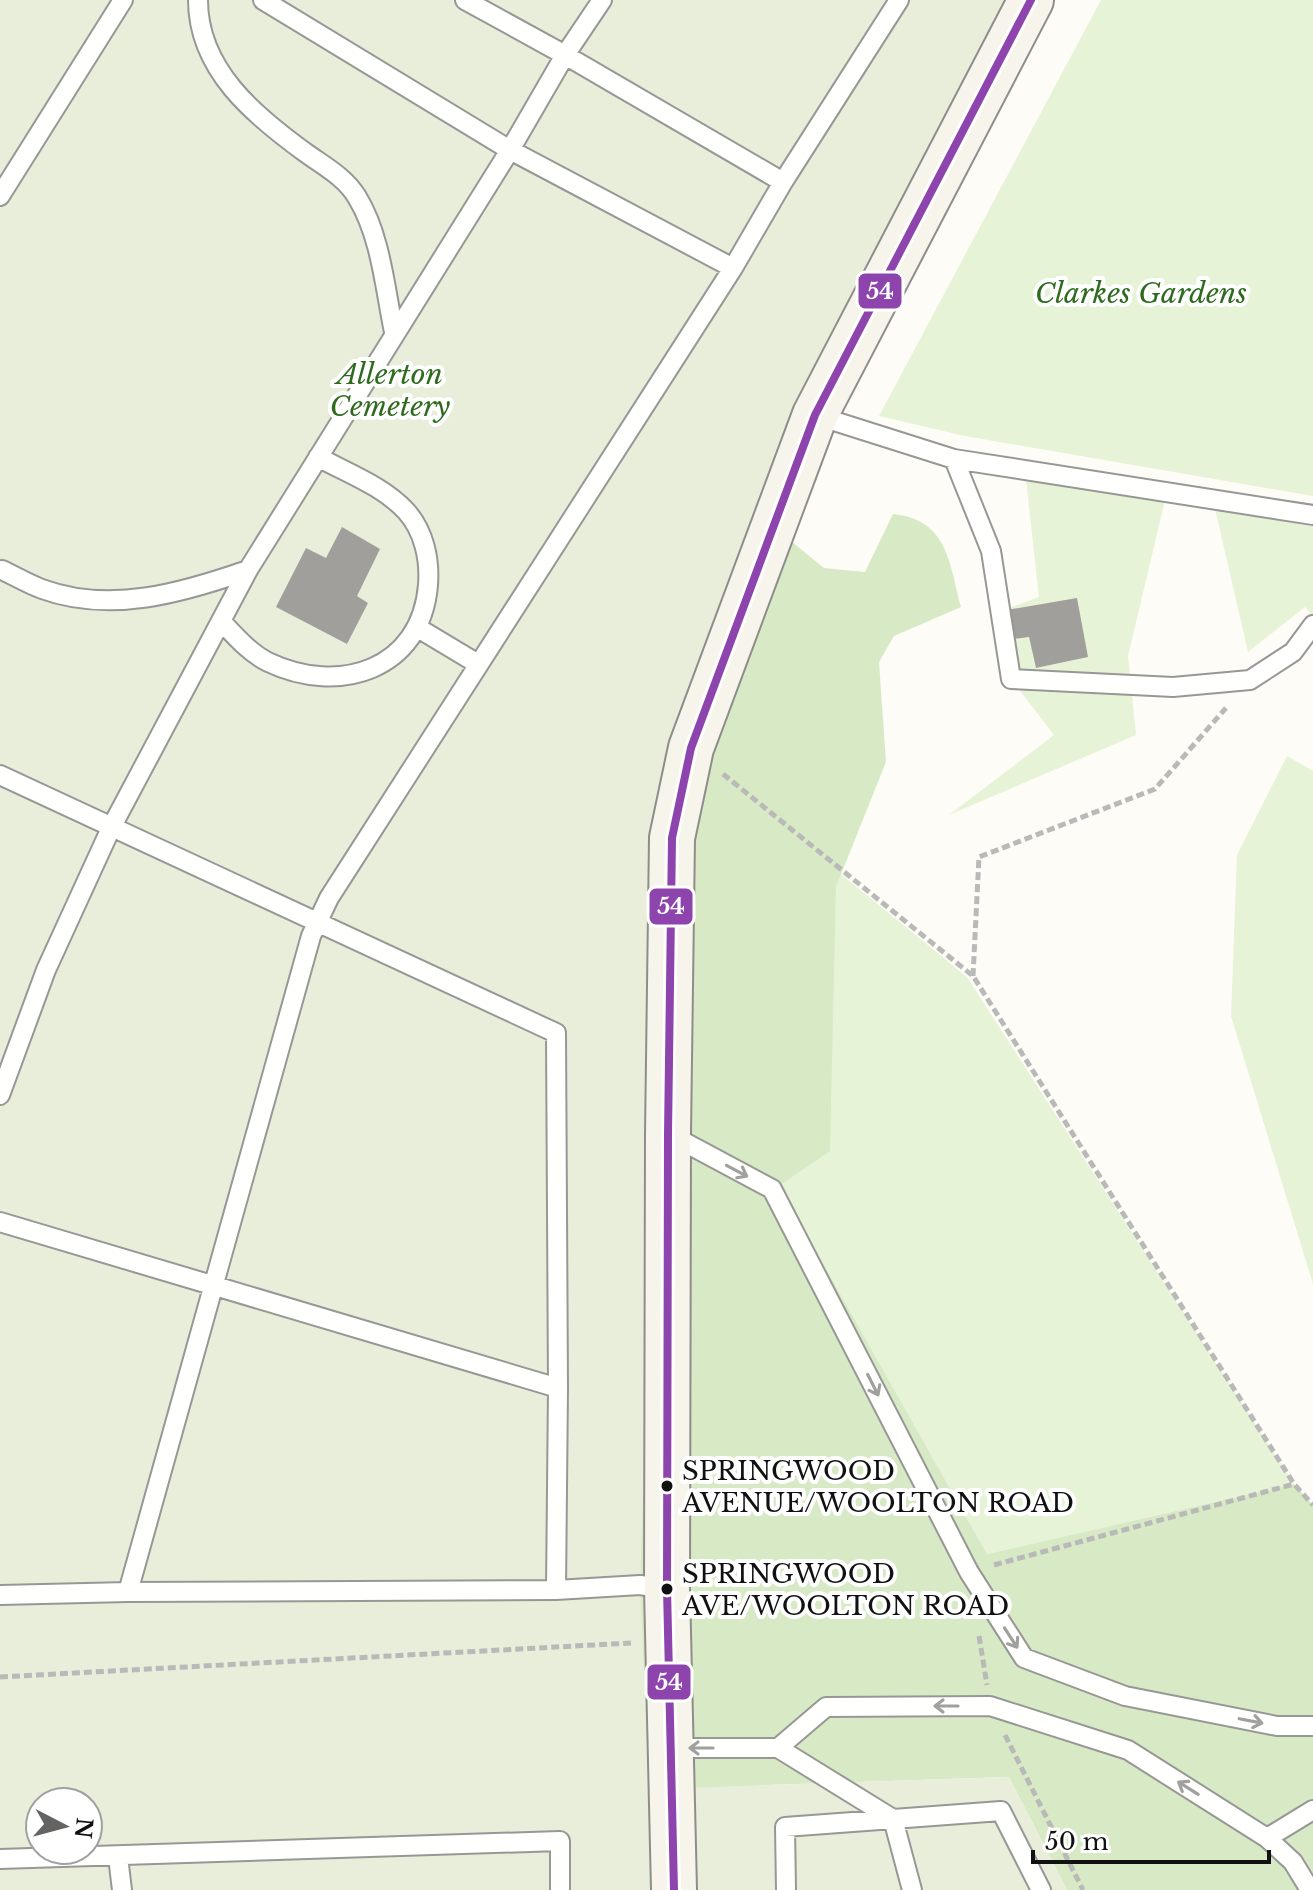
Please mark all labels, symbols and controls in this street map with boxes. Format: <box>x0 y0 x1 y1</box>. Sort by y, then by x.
line badge: 54 <box>857 272 903 310</box>
park label: Clarkes Gardens <box>1035 276 1247 311</box>
text: 54 <box>866 278 894 305</box>
park label: Allerton Cemetery <box>330 357 451 424</box>
line badge: 54 <box>648 887 694 926</box>
text: 54 <box>657 893 685 920</box>
one-way arrow <box>725 1163 748 1179</box>
one-way arrow <box>865 1373 881 1397</box>
place label: SPRINGWOOD AVENUE/WOOLTON ROAD <box>681 1455 1074 1519</box>
marker: SPRINGWOOD AVENUE/WOOLTON ROAD <box>659 1478 675 1494</box>
place label: SPRINGWOOD AVE/WOOLTON ROAD <box>681 1558 1009 1622</box>
marker: SPRINGWOOD AVE/WOOLTON ROAD <box>659 1581 675 1597</box>
one-way arrow <box>1003 1626 1019 1648</box>
line badge: 54 <box>646 1663 692 1701</box>
text: 54 <box>655 1669 683 1696</box>
one-way arrow <box>933 1698 960 1714</box>
one-way arrow <box>1237 1714 1263 1729</box>
one-way arrow <box>688 1740 715 1756</box>
one-way arrow <box>1177 1779 1200 1795</box>
north arrow <box>24 1786 104 1866</box>
scale bar <box>1033 1814 1269 1864</box>
text: N <box>69 1816 98 1840</box>
text: 50 m <box>1045 1827 1109 1856</box>

